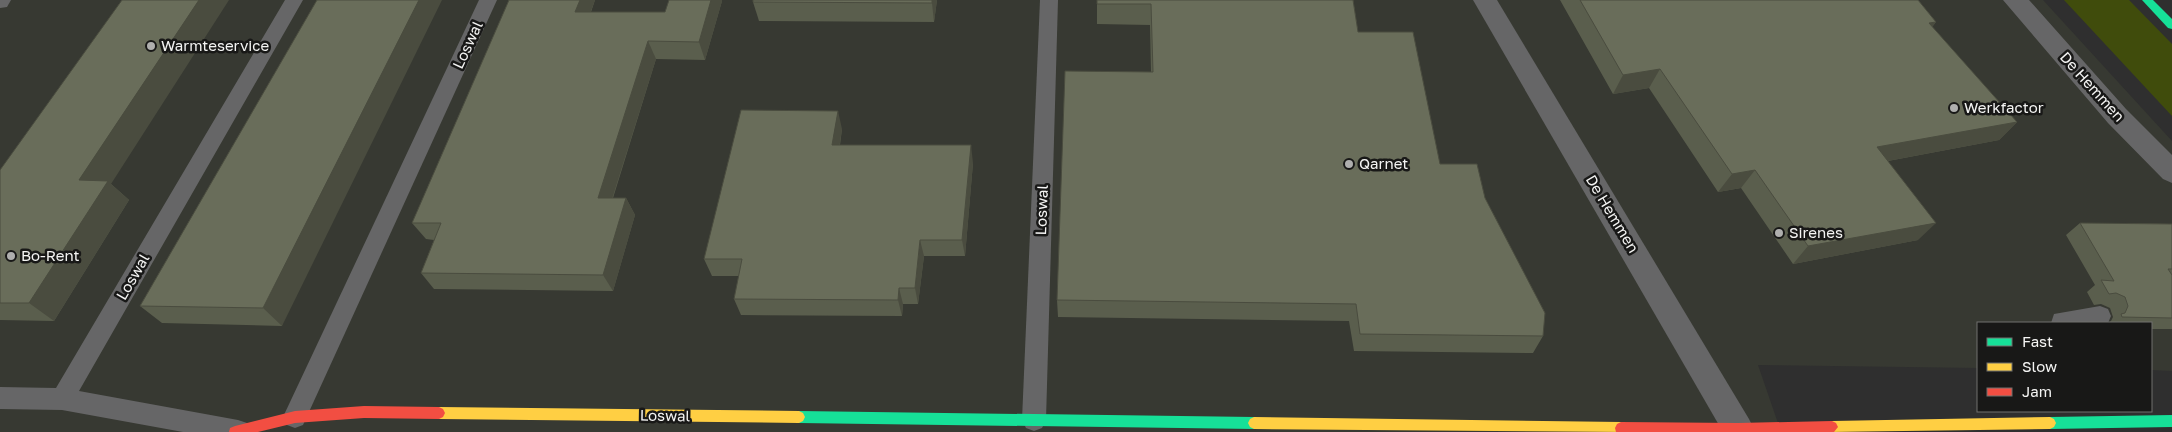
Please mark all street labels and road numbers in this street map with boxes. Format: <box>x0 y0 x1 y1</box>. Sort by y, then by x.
street label: Loswal <box>448 18 486 71</box>
street label: De Hemmen <box>2057 48 2129 125</box>
street label: De Hemmen <box>1583 171 1643 256</box>
street label: Loswal <box>1031 184 1051 236</box>
street label: Loswal <box>112 250 153 303</box>
street label: Loswal <box>640 406 691 424</box>

